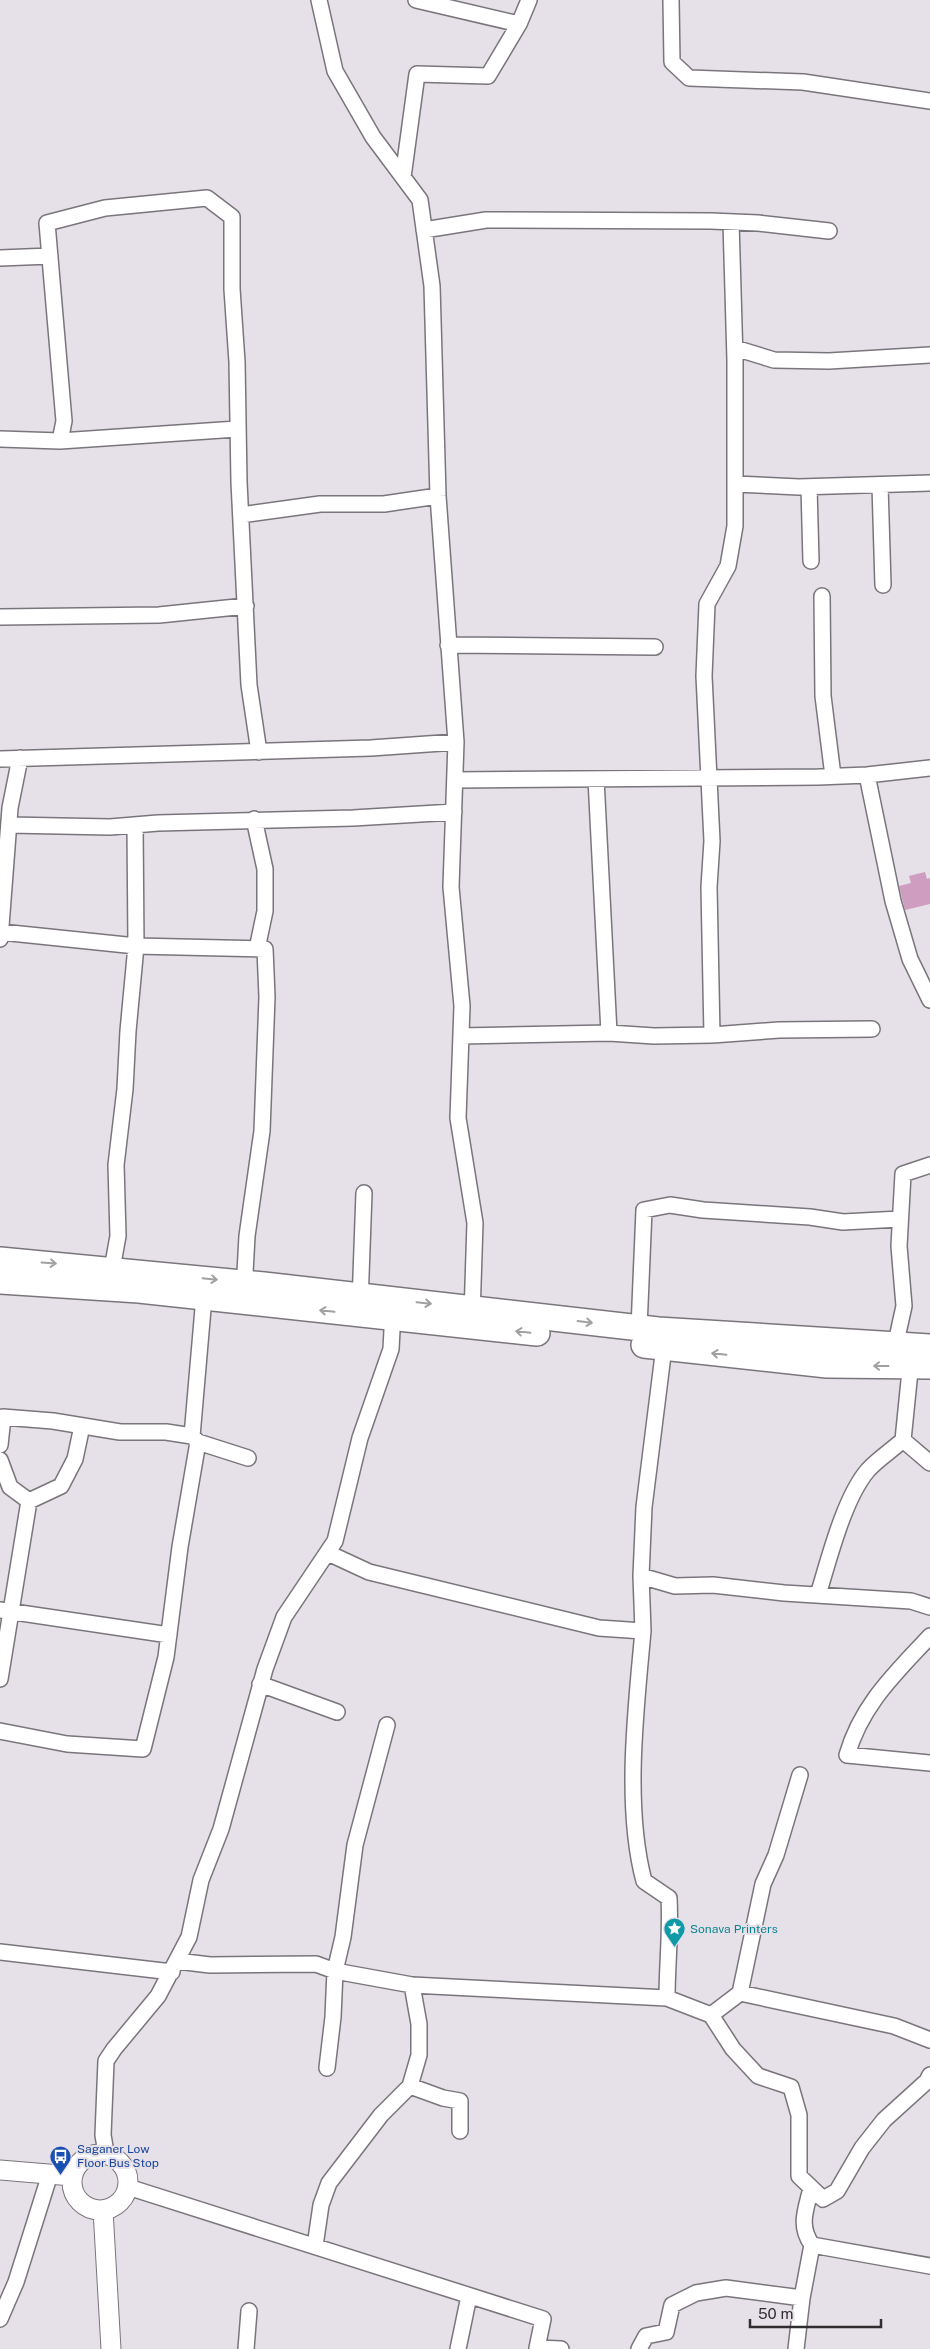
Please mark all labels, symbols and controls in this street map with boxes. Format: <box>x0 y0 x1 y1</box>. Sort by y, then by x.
one-way arrow <box>40 1258 56 1268</box>
one-way arrow <box>202 1274 218 1284</box>
one-way arrow <box>416 1298 432 1308</box>
one-way arrow <box>319 1306 335 1315</box>
one-way arrow <box>577 1317 593 1327</box>
one-way arrow <box>515 1327 531 1337</box>
one-way arrow <box>712 1349 728 1359</box>
one-way arrow <box>874 1361 890 1371</box>
place icon: Sonava Printers <box>662 1917 686 1948</box>
place label: Sonava Printers <box>690 1922 778 1936</box>
place label: Saganer Low Floor Bus Stop <box>77 2142 159 2170</box>
bus stop icon: Saganer Low Floor Bus Stop <box>49 2144 73 2175</box>
scale bar <box>750 2296 881 2328</box>
text: 50 m <box>758 2305 793 2322</box>

